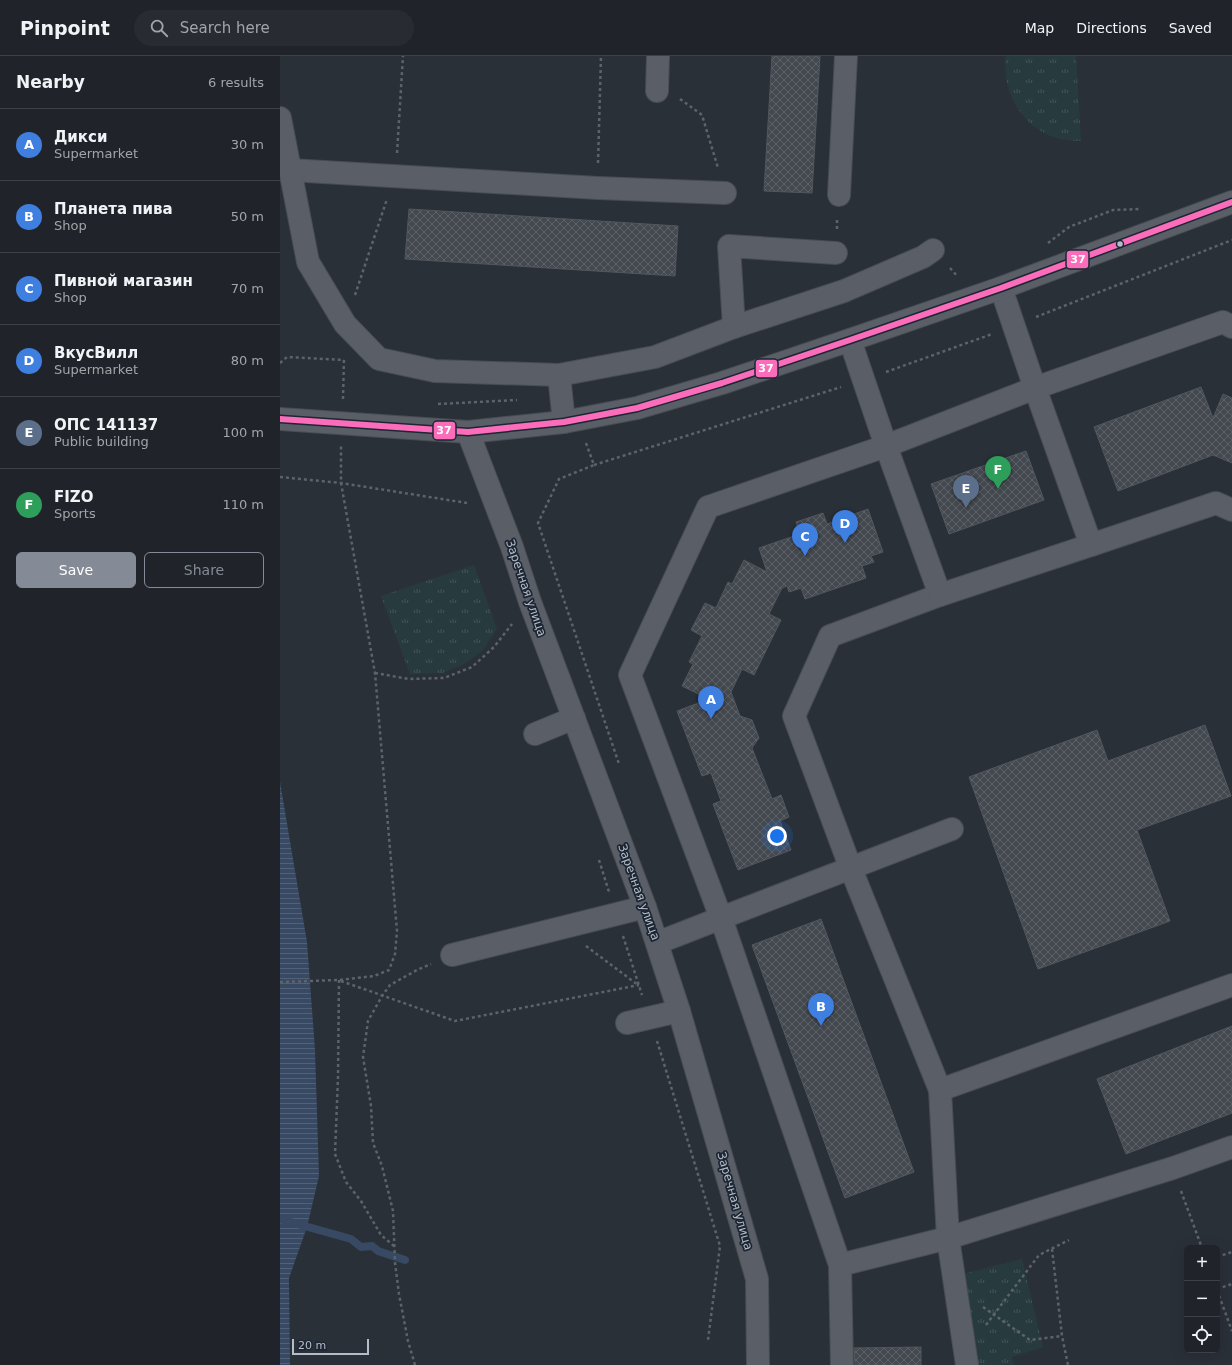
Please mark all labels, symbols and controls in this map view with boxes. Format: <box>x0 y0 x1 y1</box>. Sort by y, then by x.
search box <box>134 10 414 46</box>
text: Pinpoint <box>20 17 110 39</box>
icon: search <box>148 17 170 39</box>
text: Search here <box>180 19 270 37</box>
text: Map <box>1025 20 1054 36</box>
text: Directions <box>1076 20 1147 36</box>
text: Saved <box>1169 20 1212 36</box>
text: Nearby <box>16 72 85 92</box>
text: 6 results <box>208 75 264 90</box>
text: Дикси <box>54 128 107 146</box>
text: A <box>24 137 34 152</box>
text: 30 m <box>231 137 264 152</box>
text: Supermarket <box>54 146 138 161</box>
text: Планета пива <box>54 200 173 218</box>
text: B <box>24 209 34 224</box>
text: 50 m <box>231 209 264 224</box>
text: Shop <box>54 218 87 233</box>
unlabelled marker <box>1115 239 1125 249</box>
line badge: 37 <box>1066 250 1089 269</box>
text: 37 <box>1070 253 1086 266</box>
text: Пивной магазин <box>54 272 193 290</box>
text: C <box>24 281 34 296</box>
text: 70 m <box>231 281 264 296</box>
text: Shop <box>54 290 87 305</box>
text: ВкусВилл <box>54 344 138 362</box>
text: D <box>24 353 34 368</box>
text: 80 m <box>231 353 264 368</box>
line badge: 37 <box>755 359 778 378</box>
text: Supermarket <box>54 362 138 377</box>
text: 37 <box>758 362 774 375</box>
text: ОПС 141137 <box>54 416 158 434</box>
line badge: 37 <box>433 421 456 440</box>
text: 37 <box>436 424 452 437</box>
text: E <box>25 425 33 440</box>
text: 100 m <box>222 425 264 440</box>
text: Public building <box>54 434 149 449</box>
pin: F <box>985 456 1011 489</box>
pin: E <box>953 475 979 508</box>
text: FIZO <box>54 488 93 506</box>
text: F <box>25 497 33 512</box>
text: 110 m <box>222 497 264 512</box>
text: Sports <box>54 506 96 521</box>
pin: D <box>832 510 858 543</box>
pin: C <box>792 523 818 556</box>
street label: Заречная улица <box>503 538 549 638</box>
button: Save <box>16 552 136 588</box>
button: Share <box>144 552 264 588</box>
pin: A <box>698 686 724 719</box>
your location <box>767 826 787 846</box>
street label: Заречная улица <box>615 842 663 942</box>
pin: B <box>808 993 834 1026</box>
street label: Заречная улица <box>714 1150 756 1252</box>
map controls <box>1184 1245 1220 1353</box>
button: + <box>1184 1245 1220 1281</box>
button: − <box>1184 1281 1220 1317</box>
button: locate <box>1184 1317 1220 1353</box>
scale bar <box>292 1337 369 1356</box>
text: 20 m <box>298 1339 326 1352</box>

